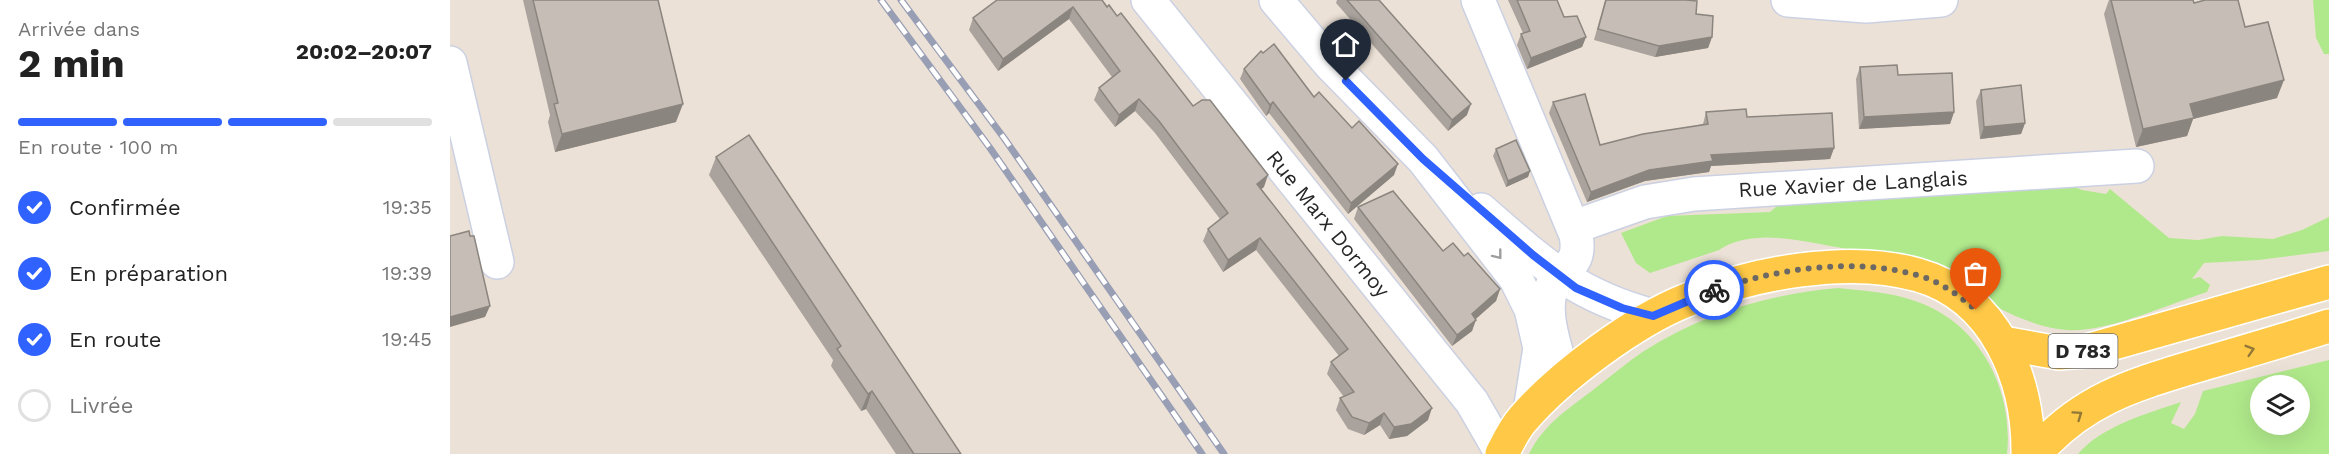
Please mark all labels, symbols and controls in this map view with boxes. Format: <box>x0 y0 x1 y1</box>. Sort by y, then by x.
text: Arrivée dans <box>18 17 140 41</box>
pin <box>1320 19 1371 81</box>
icon: home <box>1329 28 1362 61</box>
text: 20:02–20:07 <box>296 39 432 64</box>
text: 2 min <box>18 41 125 86</box>
text: En route · 100 m <box>18 135 178 159</box>
street label: Rue Marx Dormoy <box>1262 145 1395 302</box>
street label: Rue Xavier de Langlais <box>1738 165 1968 202</box>
icon: check <box>18 191 51 224</box>
text: Confirmée <box>69 195 181 220</box>
text: 19:35 <box>383 195 432 219</box>
one-way arrow <box>1490 248 1501 259</box>
pin <box>1950 248 2001 310</box>
icon: check <box>18 257 51 290</box>
icon: bag <box>1959 257 1992 290</box>
courier <box>1684 260 1744 320</box>
text: En préparation <box>69 261 228 286</box>
text: 19:39 <box>382 261 432 285</box>
icon: bike <box>1698 274 1731 307</box>
icon: check <box>18 323 51 356</box>
text: En route <box>69 327 161 352</box>
text: 19:45 <box>382 327 432 351</box>
road number: D 783 <box>2048 334 2118 368</box>
one-way arrow <box>2244 345 2255 357</box>
map controls <box>2250 375 2310 435</box>
button: layers <box>2250 375 2310 435</box>
text: Livrée <box>69 393 133 418</box>
one-way arrow <box>2072 411 2083 422</box>

